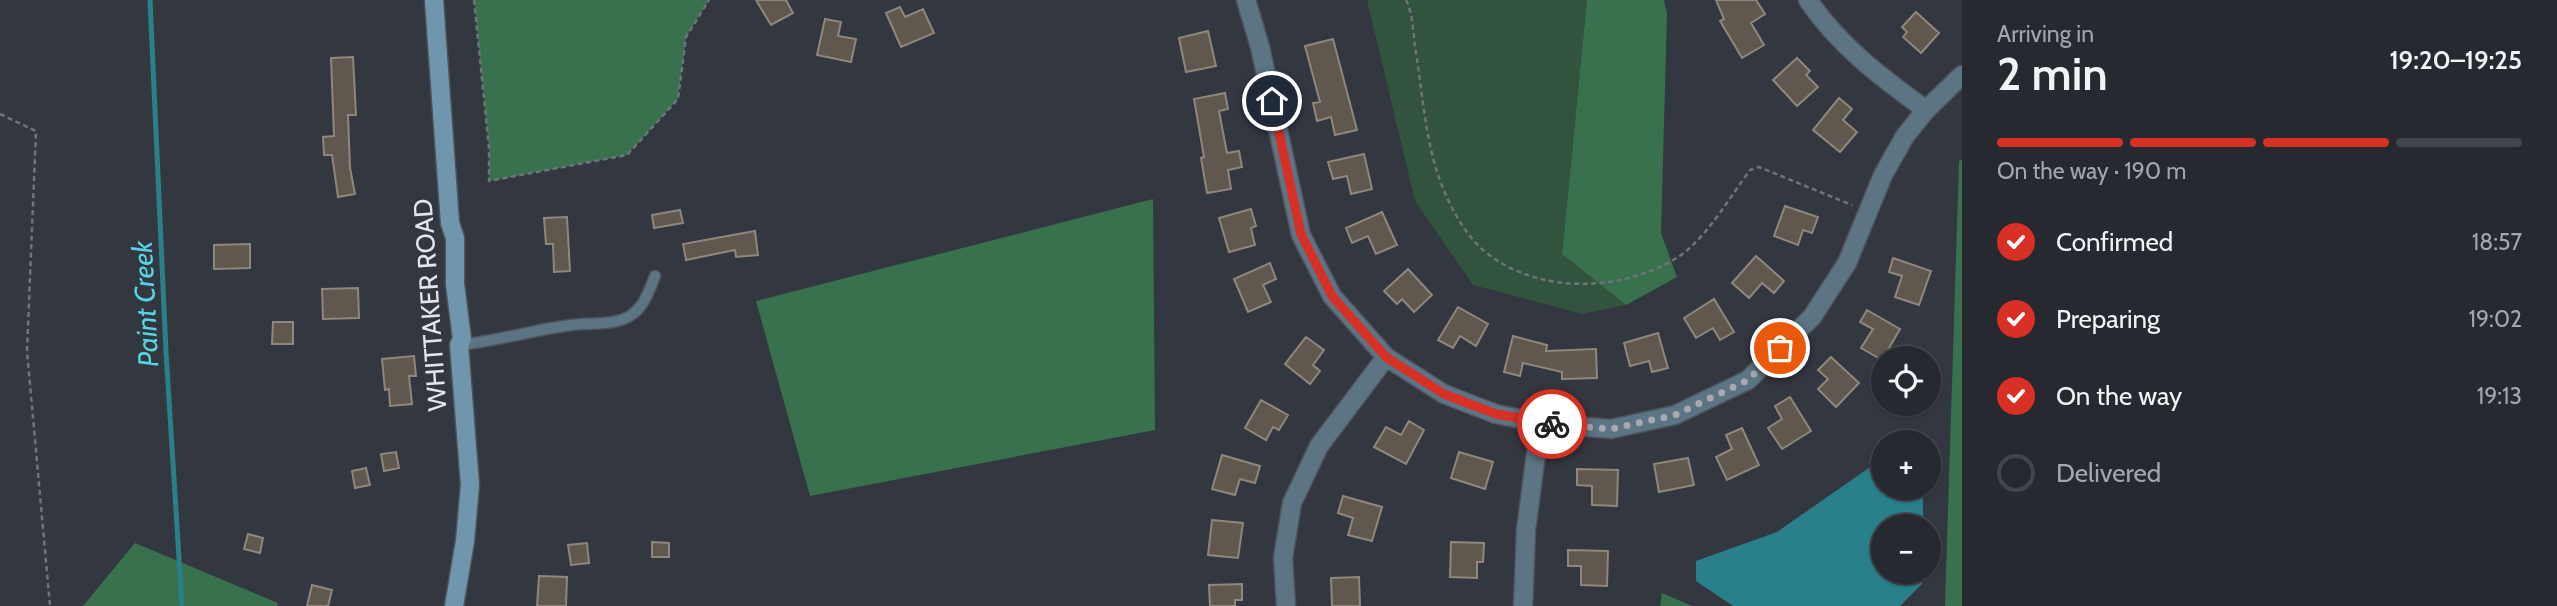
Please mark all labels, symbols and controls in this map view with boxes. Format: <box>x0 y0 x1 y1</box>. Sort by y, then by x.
text: Arriving in <box>1997 20 2094 48</box>
text: 19:20–19:25 <box>2389 44 2522 76</box>
text: 2 min <box>1997 46 2108 102</box>
pin <box>1242 71 1302 131</box>
icon: home <box>1253 82 1291 120</box>
text: On the way · 190 m <box>1997 157 2186 185</box>
street label: WHITTAKER ROAD <box>407 198 453 412</box>
icon: check <box>1997 223 2035 261</box>
text: Confirmed <box>2056 226 2173 258</box>
text: 18:57 <box>2472 228 2522 256</box>
water label: Paint Creek <box>125 239 165 368</box>
icon: check <box>1997 300 2035 338</box>
text: Preparing <box>2056 303 2160 335</box>
text: 19:02 <box>2469 305 2522 333</box>
pin <box>1750 318 1810 378</box>
icon: bag <box>1761 329 1799 367</box>
map controls <box>1871 346 1941 584</box>
button: locate <box>1871 346 1941 416</box>
icon: check <box>1997 377 2035 415</box>
text: On the way <box>2056 380 2182 412</box>
text: 19:13 <box>2477 382 2522 410</box>
courier <box>1517 389 1587 459</box>
icon: bike <box>1533 405 1571 443</box>
button: + <box>1871 430 1941 500</box>
text: Delivered <box>2056 457 2161 489</box>
button: − <box>1871 514 1941 584</box>

